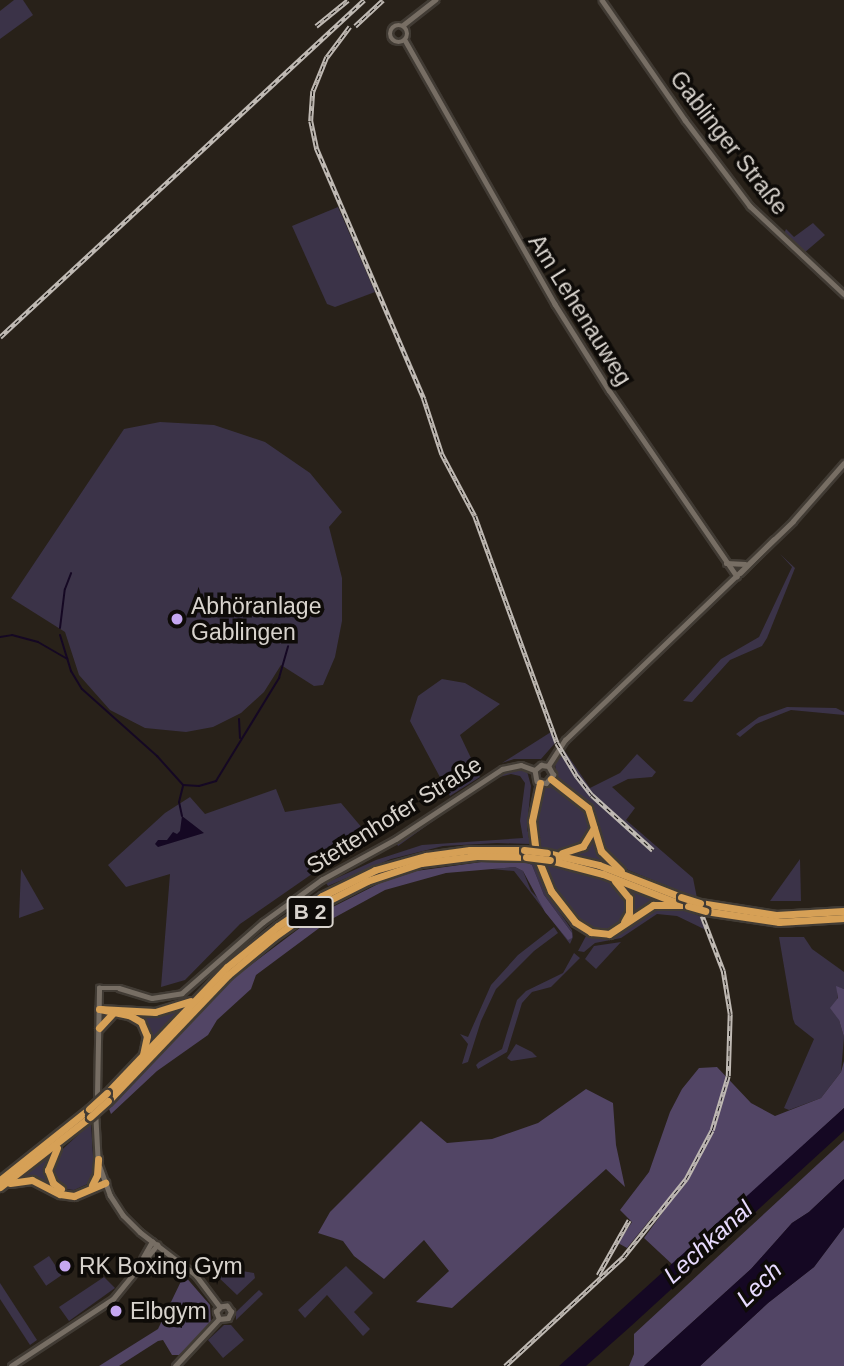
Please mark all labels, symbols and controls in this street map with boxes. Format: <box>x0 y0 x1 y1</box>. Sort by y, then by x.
street label: Gablinger Straße <box>664 65 794 221</box>
street label: Am Lehenauweg <box>523 229 637 391</box>
place label: Abhöranlage Gablingen <box>191 592 321 646</box>
marker: Abhöranlage Gablingen <box>169 611 185 627</box>
street label: Stettenhofer Straße <box>302 750 486 880</box>
road number: B 2 <box>286 894 334 930</box>
water label: Lechkanal <box>658 1195 758 1289</box>
place label: RK Boxing Gym <box>79 1252 243 1280</box>
water label: Lech <box>730 1256 788 1312</box>
marker: RK Boxing Gym <box>57 1258 73 1274</box>
place label: Elbgym <box>130 1297 207 1325</box>
marker: Elbgym <box>108 1303 124 1319</box>

